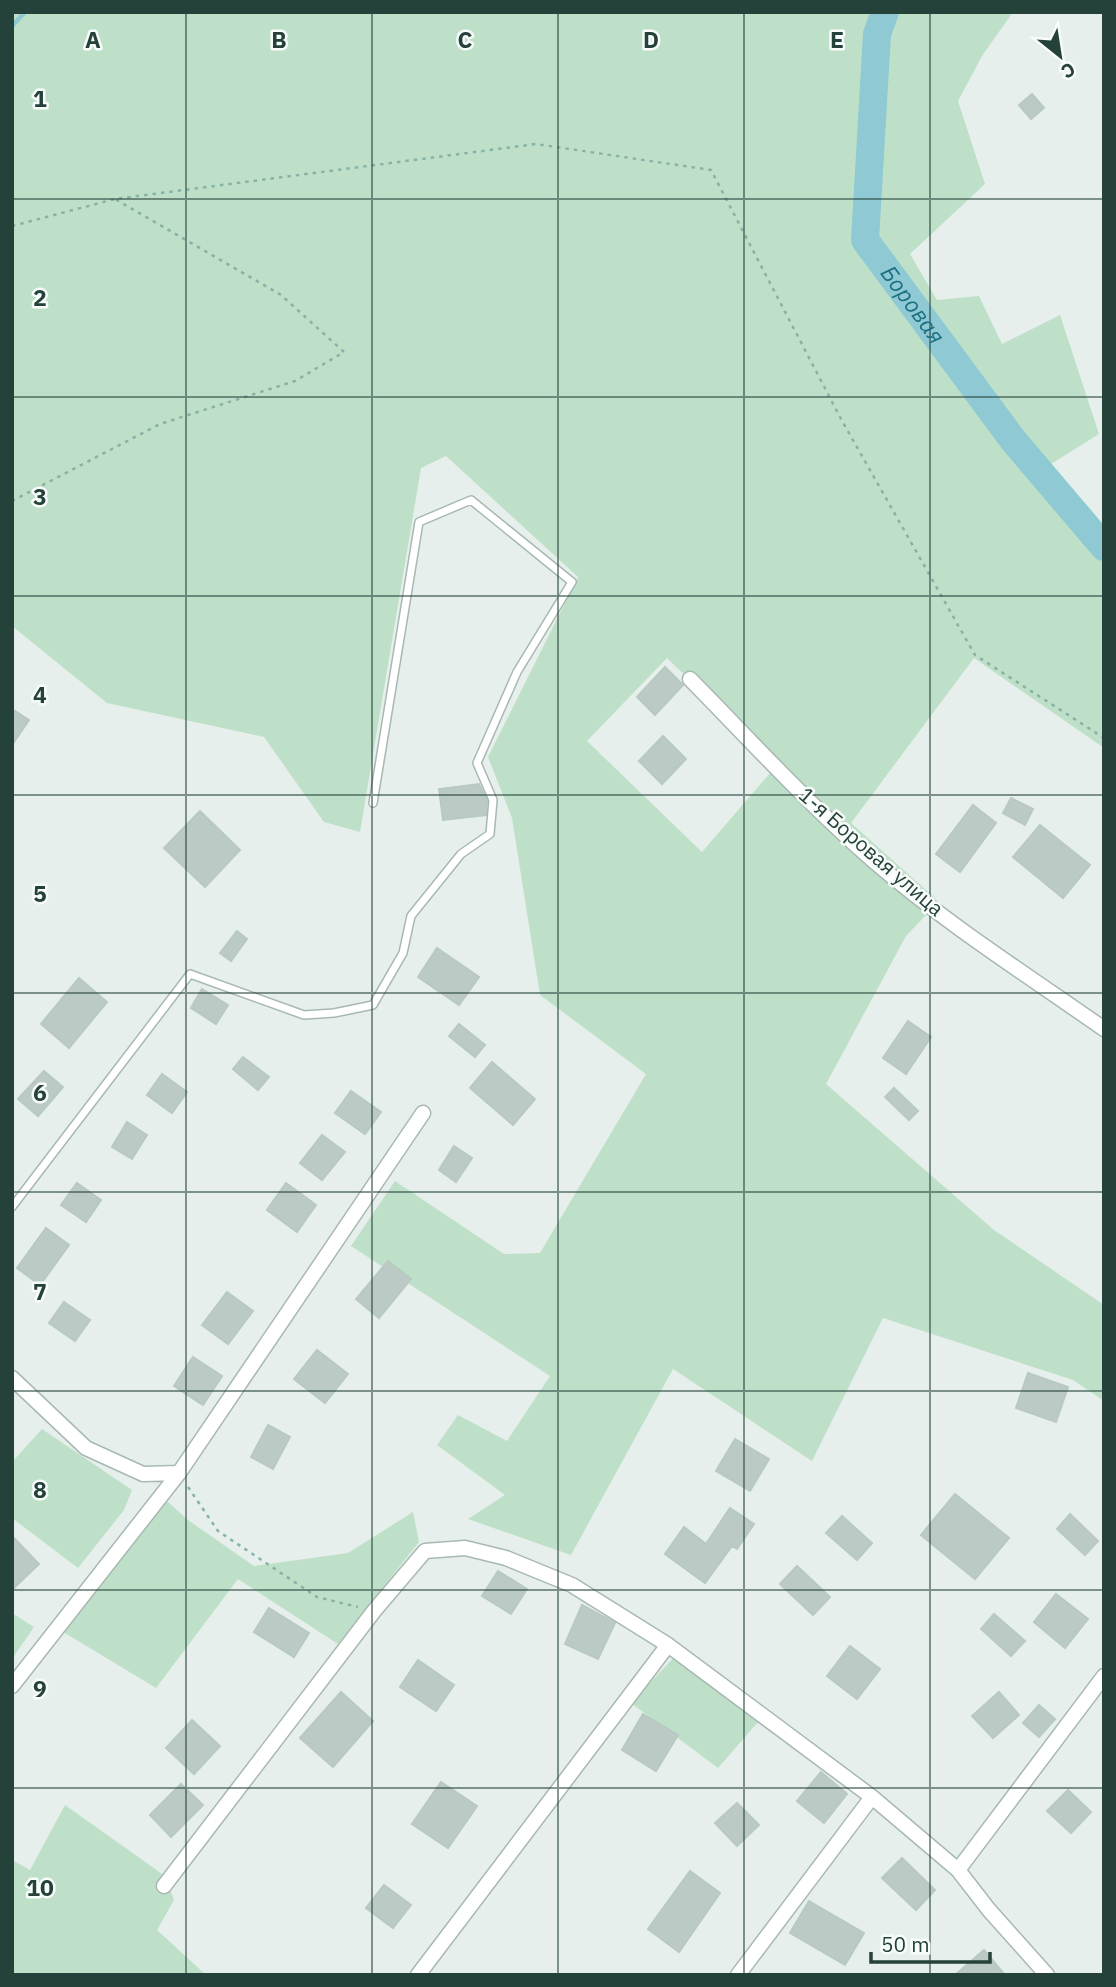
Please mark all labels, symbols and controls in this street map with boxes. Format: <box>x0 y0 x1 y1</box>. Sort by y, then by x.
north arrow <box>1025 21 1095 91</box>
text: A <box>85 24 101 54</box>
text: B <box>271 24 287 54</box>
text: C <box>458 24 473 54</box>
text: D <box>643 24 659 54</box>
text: E <box>830 24 844 54</box>
text: С <box>1057 57 1080 84</box>
text: 1 <box>33 83 47 113</box>
water label: Боровая <box>875 259 953 349</box>
text: 2 <box>33 282 47 312</box>
text: 3 <box>33 481 47 511</box>
text: 4 <box>33 679 47 709</box>
street label: 1-я Боровая улица <box>793 781 950 922</box>
text: 5 <box>33 878 47 908</box>
text: 6 <box>33 1077 47 1107</box>
text: 7 <box>33 1276 47 1306</box>
text: 8 <box>33 1474 47 1504</box>
text: 9 <box>33 1673 47 1703</box>
text: 10 <box>26 1872 54 1902</box>
scale bar <box>871 1920 990 1964</box>
text: 50 m <box>881 1930 930 1958</box>

